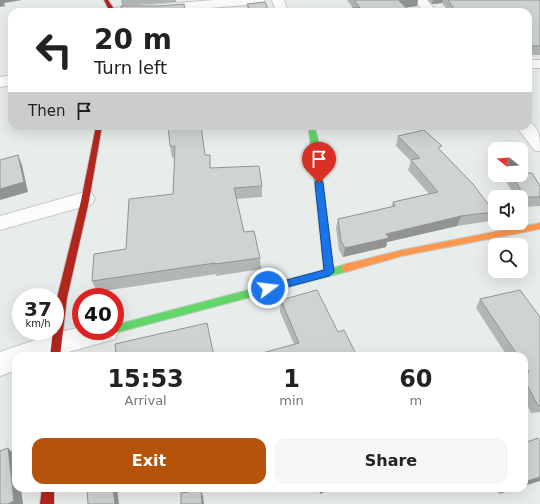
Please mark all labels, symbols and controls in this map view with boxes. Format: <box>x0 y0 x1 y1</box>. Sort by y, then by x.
text: 20 m <box>94 23 172 56</box>
icon: left <box>28 24 80 76</box>
text: Turn left <box>94 57 167 78</box>
icon: arrive <box>73 100 95 122</box>
text: Then <box>28 102 65 120</box>
pin <box>302 142 336 183</box>
north arrow <box>488 142 528 182</box>
map controls <box>488 142 528 278</box>
icon: arrive <box>308 148 330 170</box>
button: sound <box>488 190 528 230</box>
button: search <box>488 238 528 278</box>
position arrow <box>247 267 289 309</box>
speed limit sign: 40 <box>72 288 124 340</box>
text: 37 <box>24 297 52 321</box>
text: km/h <box>25 318 51 329</box>
text: 15:53 <box>107 365 184 393</box>
text: 1 <box>283 365 300 393</box>
text: 60 <box>399 365 433 393</box>
text: Arrival <box>124 393 167 408</box>
text: min <box>279 393 304 408</box>
text: m <box>410 393 422 408</box>
button: Exit <box>32 438 266 484</box>
button: Share <box>274 438 508 484</box>

